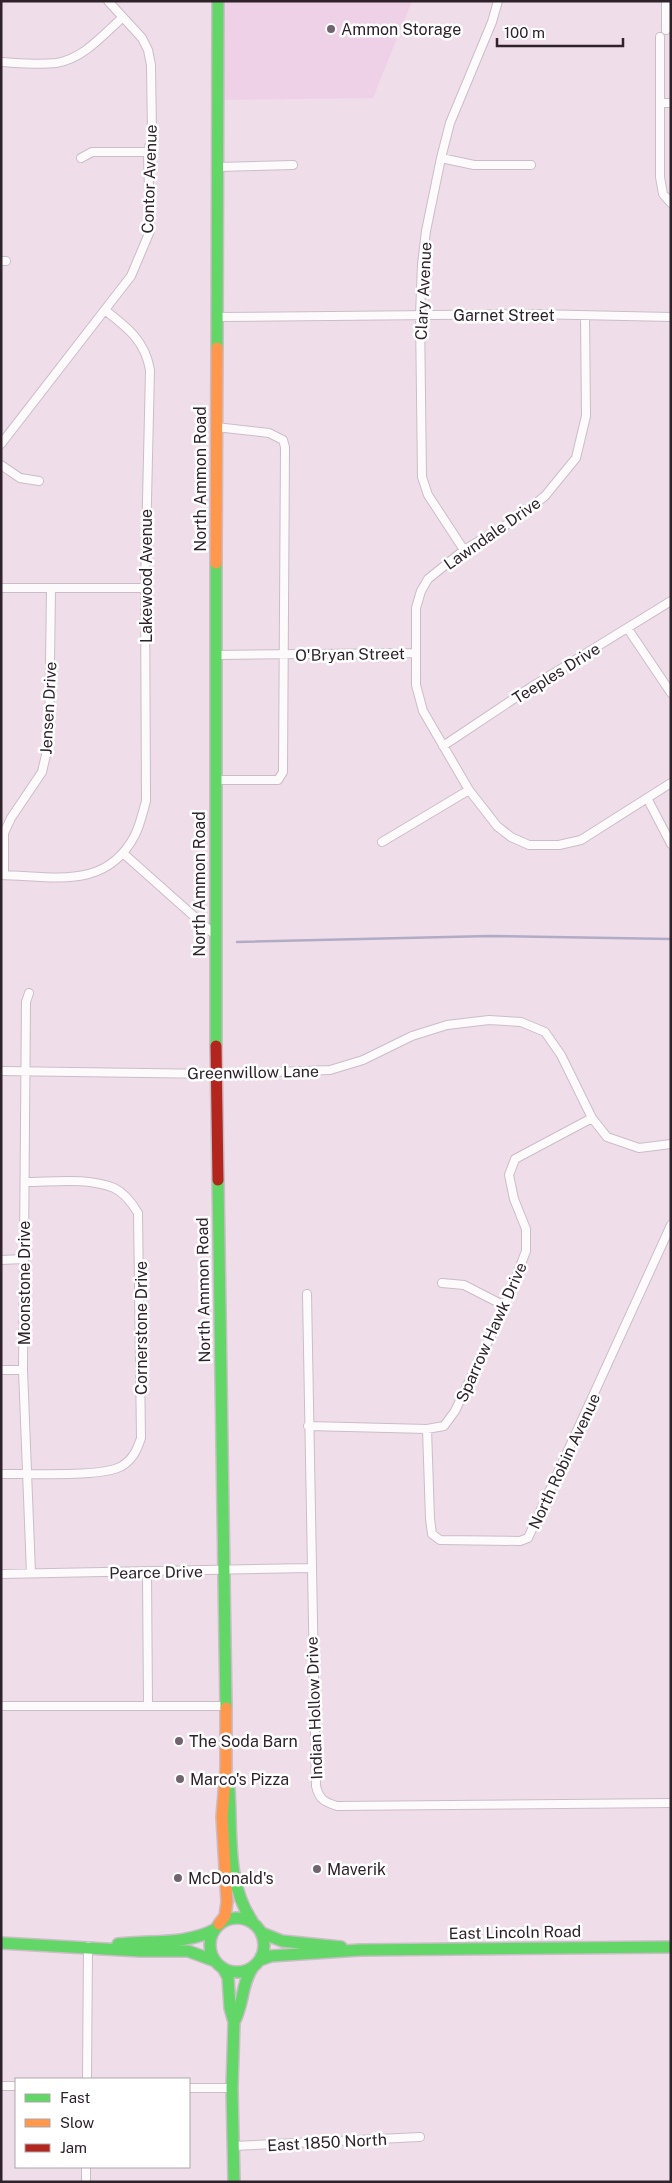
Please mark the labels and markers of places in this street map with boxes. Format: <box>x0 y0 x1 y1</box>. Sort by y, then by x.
place label: Ammon Storage <box>341 20 461 39</box>
marker: Ammon Storage <box>325 23 337 35</box>
place label: The Soda Barn <box>189 1732 298 1751</box>
marker: The Soda Barn <box>173 1735 185 1747</box>
place label: Marco's Pizza <box>190 1770 289 1789</box>
marker: Marco's Pizza <box>174 1773 186 1785</box>
place label: Maverik <box>327 1860 386 1879</box>
marker: Maverik <box>311 1863 323 1875</box>
place label: McDonald's <box>188 1869 274 1888</box>
marker: McDonald's <box>172 1872 184 1884</box>

